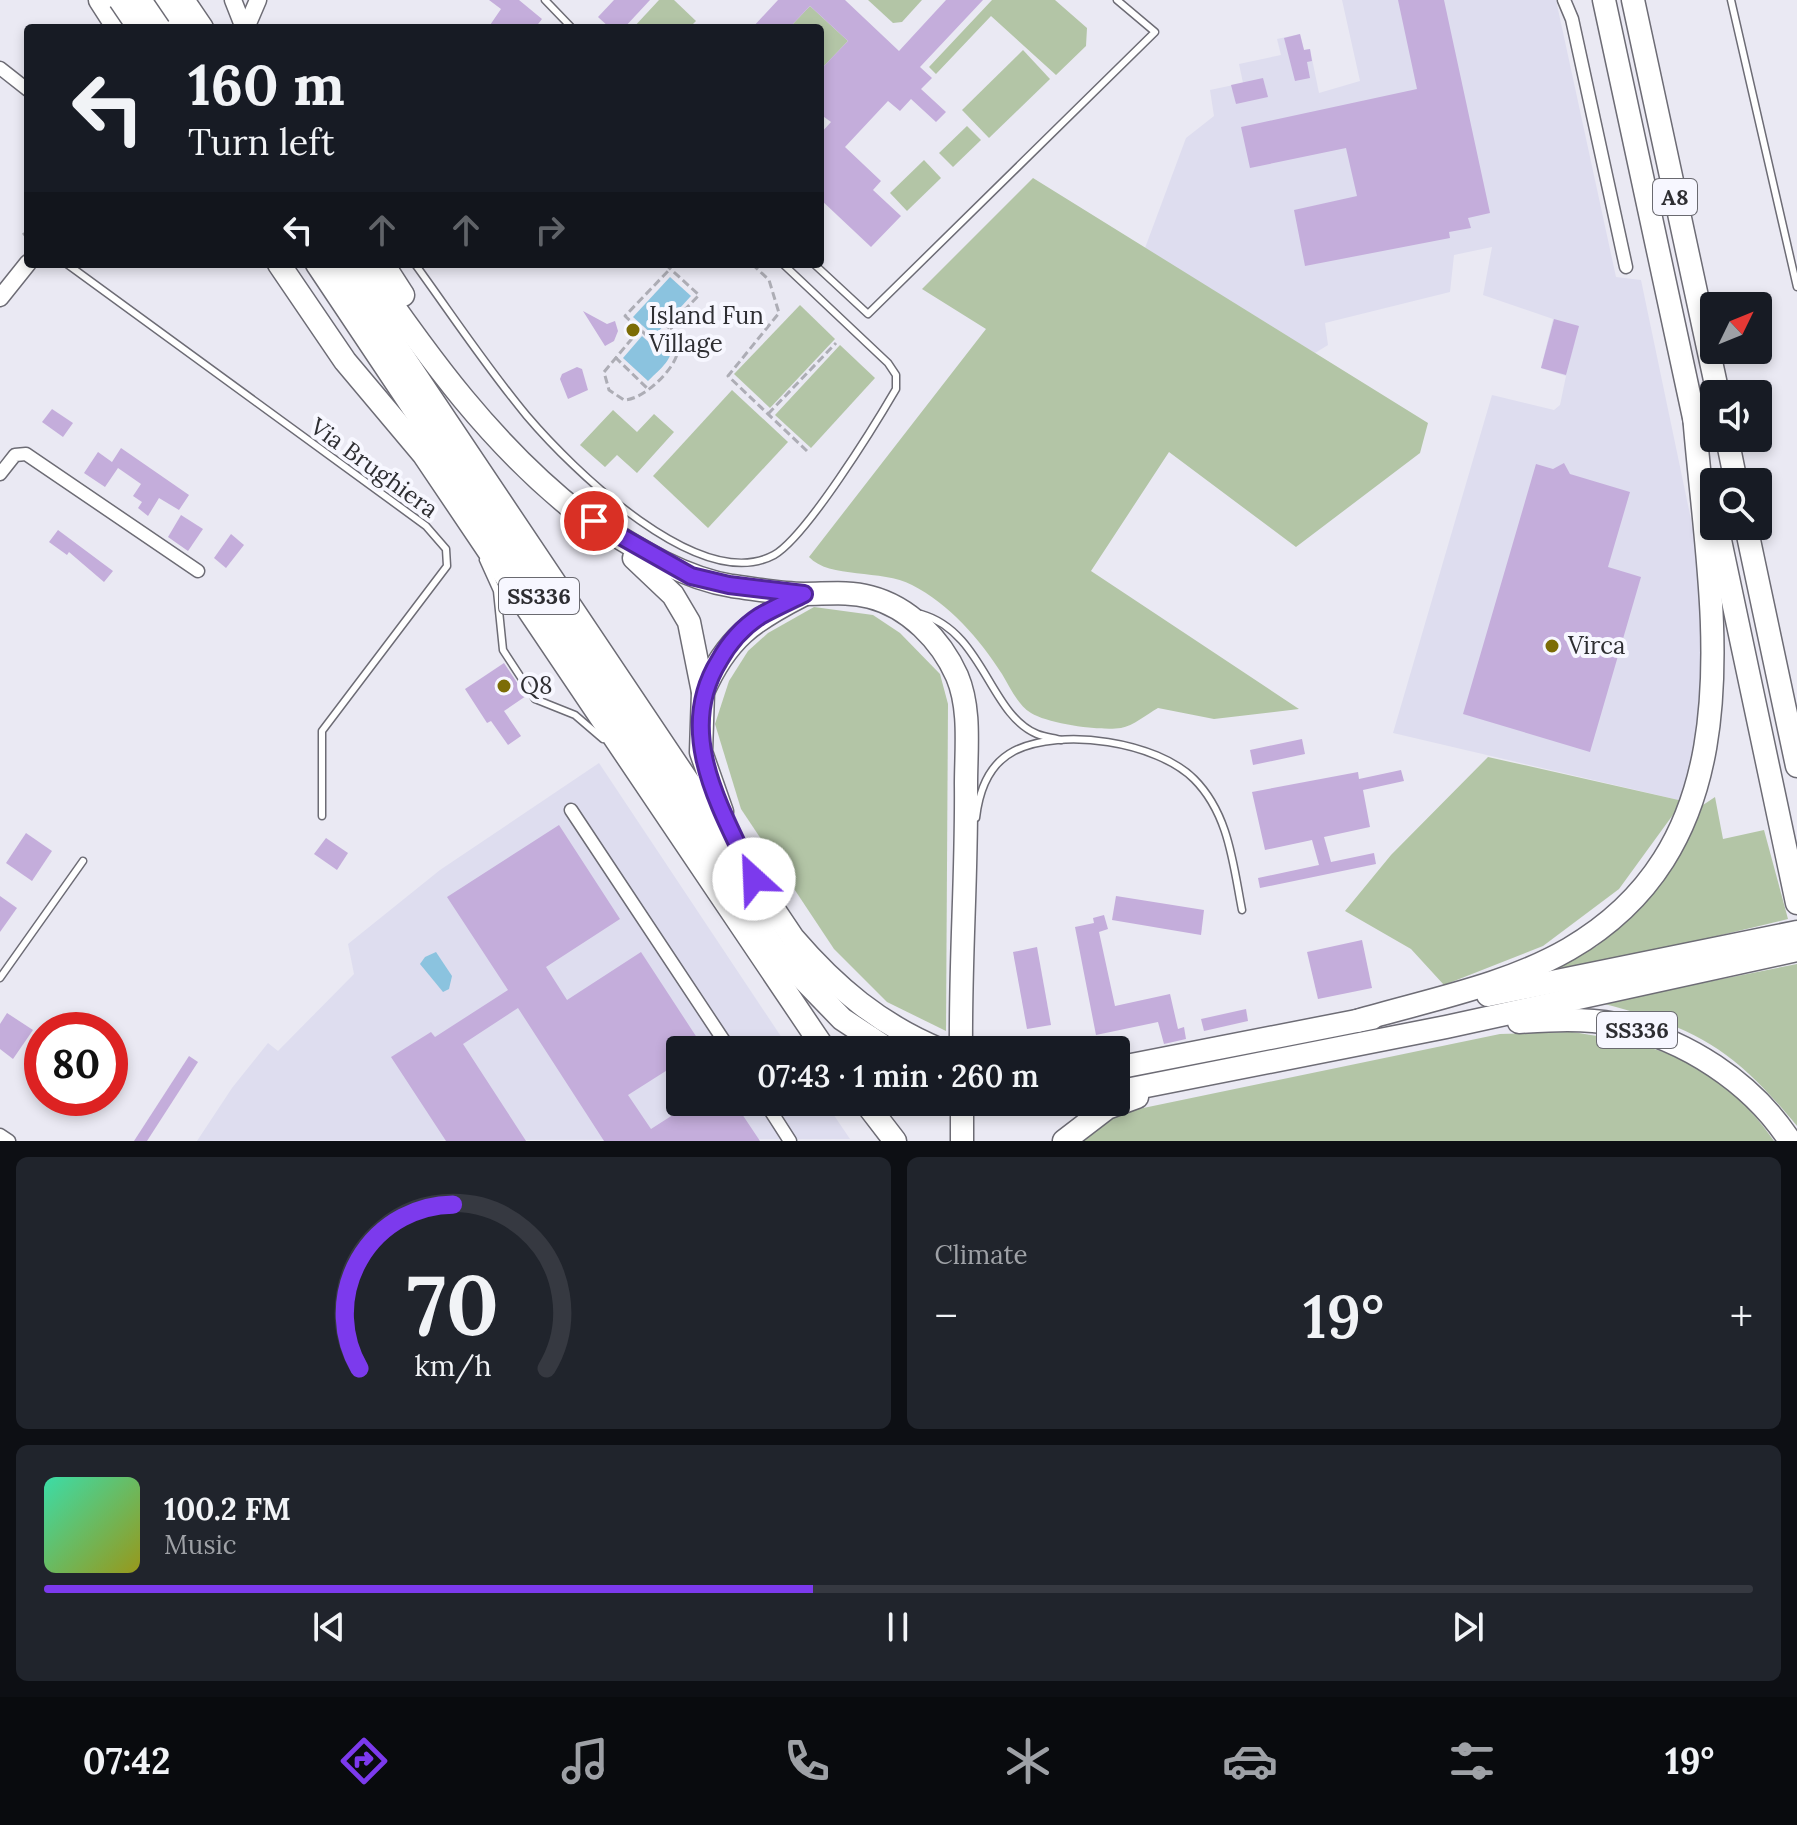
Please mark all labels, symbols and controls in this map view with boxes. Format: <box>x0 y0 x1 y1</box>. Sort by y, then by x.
text: 160 m <box>188 49 345 120</box>
icon: left <box>56 56 160 160</box>
text: Turn left <box>188 119 335 165</box>
road number: A8 <box>1653 179 1697 215</box>
icon: left <box>276 208 320 252</box>
icon: ahead <box>360 208 404 252</box>
icon: ahead <box>444 208 488 252</box>
icon: right <box>528 208 572 252</box>
north arrow <box>1700 292 1772 364</box>
map controls <box>1700 292 1772 540</box>
place label: Island Fun Village <box>648 300 764 359</box>
marker: Island Fun Village <box>624 321 642 339</box>
button: sound <box>1700 380 1772 452</box>
street label: Via Brughiera <box>303 410 444 524</box>
button: search <box>1700 468 1772 540</box>
pin <box>560 487 628 555</box>
icon: arrive <box>572 499 616 543</box>
road number: SS336 <box>499 578 579 614</box>
place label: Virca <box>1567 630 1625 661</box>
marker: Virca <box>1543 637 1561 655</box>
place label: Q8 <box>520 670 553 701</box>
marker: Q8 <box>495 677 513 695</box>
position arrow <box>712 837 796 921</box>
speed limit sign: 80 <box>24 1012 128 1116</box>
road number: SS336 <box>1597 1012 1677 1048</box>
text: 07:43 · 1 min · 260 m <box>757 1057 1039 1095</box>
text: Climate <box>935 1238 1028 1271</box>
text: 70 <box>407 1251 499 1358</box>
text: 19° <box>1303 1278 1385 1354</box>
text: − <box>935 1288 958 1344</box>
text: + <box>1730 1288 1753 1344</box>
text: km/h <box>415 1347 492 1384</box>
text: 100.2 FM <box>164 1490 291 1528</box>
text: Music <box>164 1528 237 1561</box>
icon: previous <box>307 1605 351 1649</box>
icon: pause <box>876 1605 920 1649</box>
icon: next <box>1446 1605 1490 1649</box>
icon: directions <box>336 1733 392 1789</box>
icon: music <box>557 1733 613 1789</box>
icon: phone <box>779 1733 835 1789</box>
icon: climate <box>1000 1733 1056 1789</box>
icon: car <box>1222 1733 1278 1789</box>
icon: filters <box>1444 1733 1500 1789</box>
text: 07:42 <box>83 1738 170 1784</box>
text: 19° <box>1665 1738 1714 1784</box>

